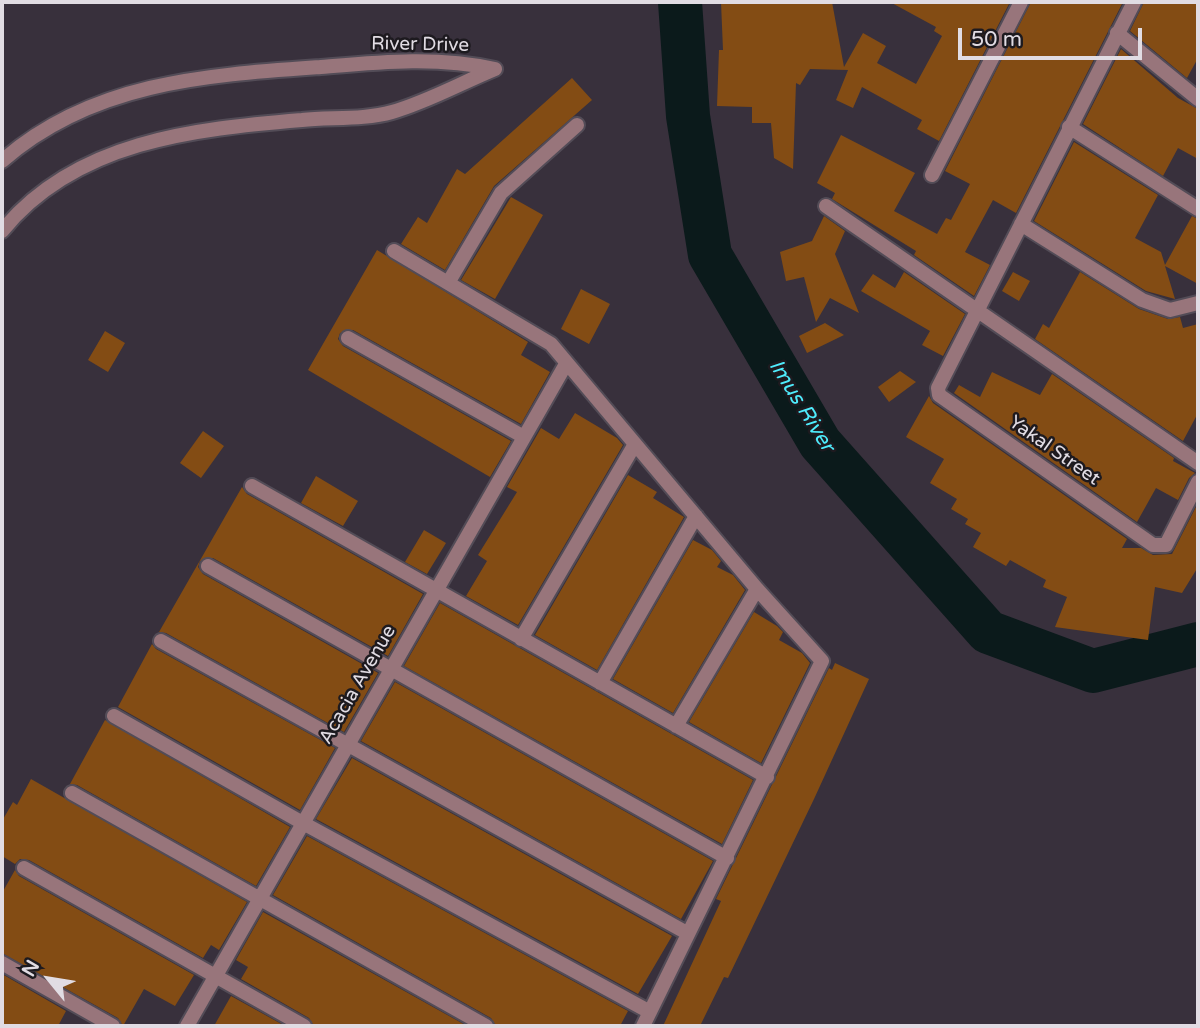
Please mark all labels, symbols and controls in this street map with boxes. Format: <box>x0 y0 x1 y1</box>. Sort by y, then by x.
scale bar <box>962 14 1146 58</box>
text: 50 m <box>971 27 1022 52</box>
street label: River Drive <box>371 33 469 57</box>
water label: Imus River <box>763 355 839 457</box>
street label: Yakal Street <box>1004 411 1104 491</box>
street label: Acacia Avenue <box>315 622 401 748</box>
north arrow <box>14 944 84 1014</box>
text: N <box>17 956 44 981</box>

